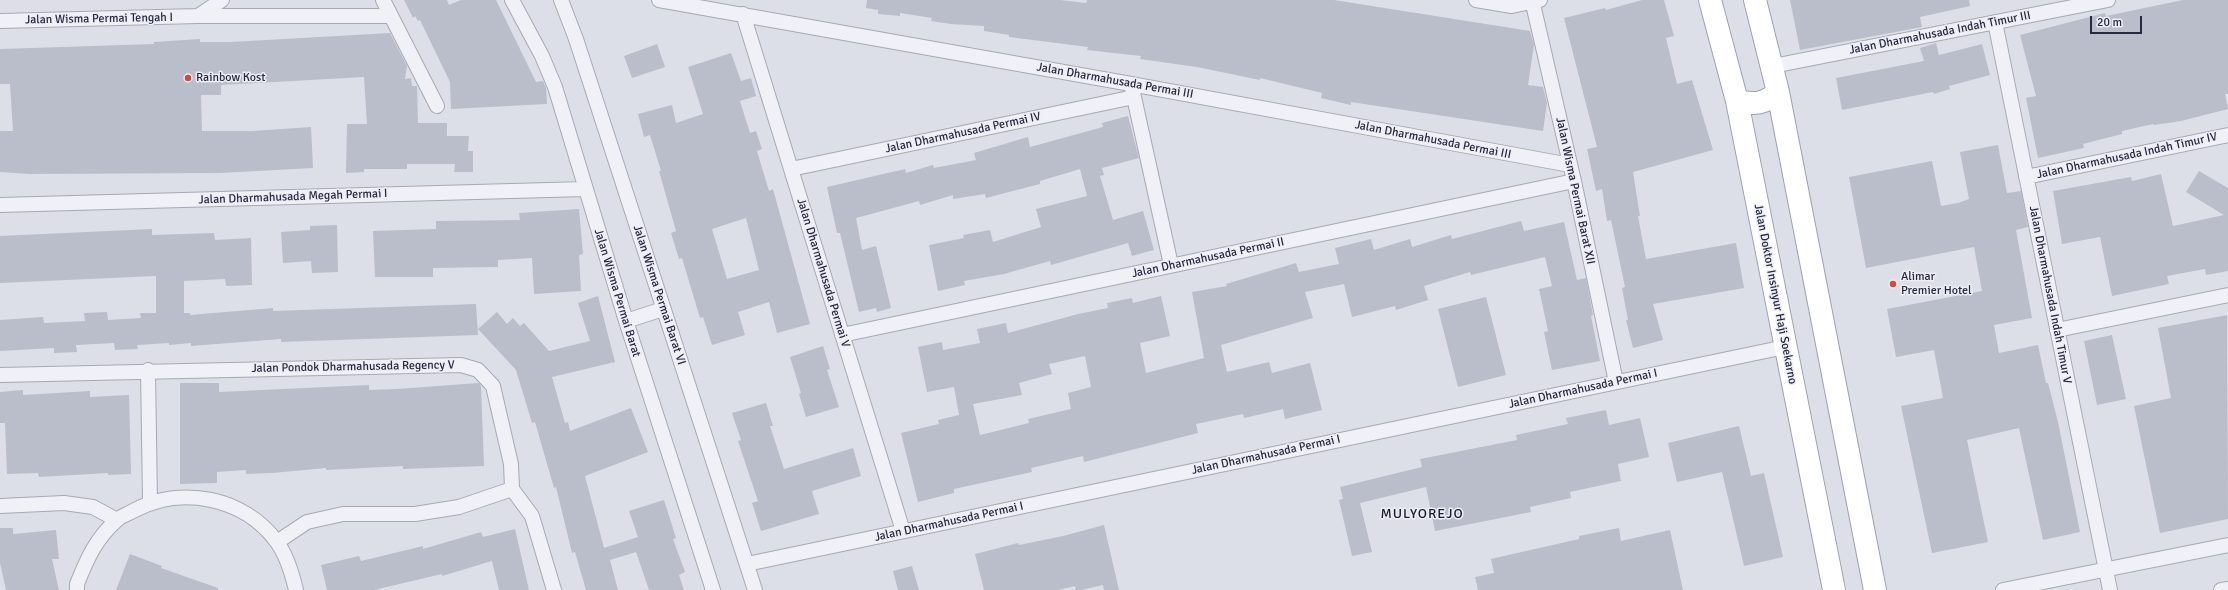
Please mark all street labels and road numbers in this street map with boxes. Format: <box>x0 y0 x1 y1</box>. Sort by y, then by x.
street label: Jalan Dharmahusada Indah Timur III <box>1848 8 2032 58</box>
street label: Jalan Wisma Permai Tengah I <box>25 11 173 27</box>
street label: Jalan Dharmahusada Permai III <box>1035 60 1195 102</box>
street label: Jalan Dharmahusada Permai IV <box>884 109 1042 157</box>
street label: Jalan Wisma Permai Barat XII <box>1552 116 1598 266</box>
street label: Jalan Dharmahusada Permai III <box>1354 118 1512 162</box>
street label: Jalan Dharmahusada Indah Timur IV <box>2035 130 2219 182</box>
street label: Jalan Dharmahusada Megah Permai I <box>198 187 388 207</box>
street label: Jalan Dharmahusada Permai V <box>793 197 853 349</box>
street label: Jalan Doktor Insinyur Haji Soekarno <box>1750 203 1800 385</box>
street label: Jalan Dharmahusada Indah Timur V <box>2026 205 2074 385</box>
street label: Jalan Wisma Permai Barat VI <box>630 223 688 367</box>
street label: Jalan Wisma Permai Barat <box>591 227 643 359</box>
street label: Jalan Dharmahusada Permai II <box>1131 235 1285 281</box>
street label: Jalan Pondok Dharmahusada Regency V <box>251 358 455 376</box>
street label: Jalan Dharmahusada Permai I <box>1507 366 1659 412</box>
street label: Jalan Dharmahusada Permai I <box>1190 432 1342 478</box>
street label: Jalan Dharmahusada Permai I <box>873 499 1025 545</box>

